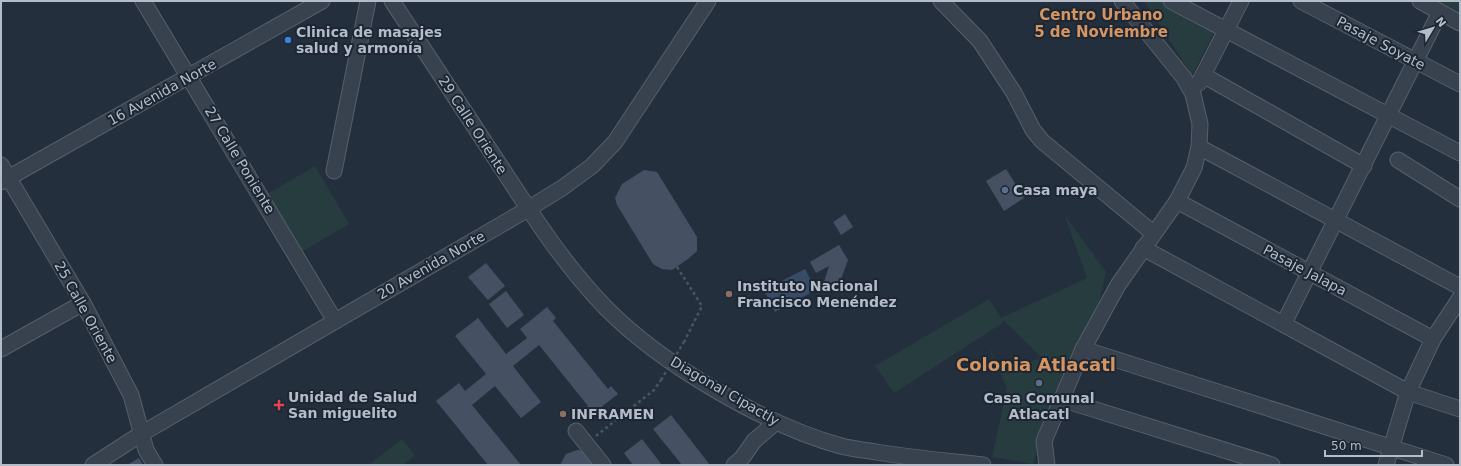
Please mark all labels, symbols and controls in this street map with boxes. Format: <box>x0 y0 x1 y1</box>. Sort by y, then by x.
district label: Centro Urbano 5 de Noviembre <box>1034 6 1168 41</box>
north arrow <box>1413 8 1453 48</box>
street label: Pasaje Soyate <box>1334 13 1428 73</box>
text: N <box>1433 15 1448 30</box>
place label: Clinica de masajes salud y armonía <box>296 24 442 56</box>
marker: Clinica de masajes salud y armonía <box>283 35 293 45</box>
street label: 16 Avenida Norte <box>105 56 219 128</box>
street label: 29 Calle Oriente <box>435 73 511 177</box>
street label: 27 Calle Poniente <box>202 103 278 217</box>
place label: Casa maya <box>1013 182 1098 198</box>
marker: Casa maya <box>1000 185 1010 195</box>
street label: 20 Avenida Norte <box>374 228 488 302</box>
street label: Pasaje Jalapa <box>1261 241 1349 299</box>
street label: 25 Calle Oriente <box>51 258 121 366</box>
place label: Instituto Nacional Francisco Menéndez <box>737 278 897 310</box>
marker: Instituto Nacional Francisco Menéndez <box>724 289 734 299</box>
street label: Diagonal Cipactly <box>668 353 782 429</box>
district label: Colonia Atlacatl <box>956 354 1116 375</box>
marker: Casa Comunal Atlacatl <box>1034 378 1044 388</box>
place label: Unidad de Salud San miguelito <box>288 389 417 421</box>
place label: Casa Comunal Atlacatl <box>983 390 1095 422</box>
marker: Unidad de Salud San miguelito <box>273 399 285 411</box>
place label: INFRAMEN <box>571 406 654 422</box>
marker: INFRAMEN <box>558 409 568 419</box>
scale bar <box>1325 432 1422 458</box>
text: 50 m <box>1331 439 1362 453</box>

